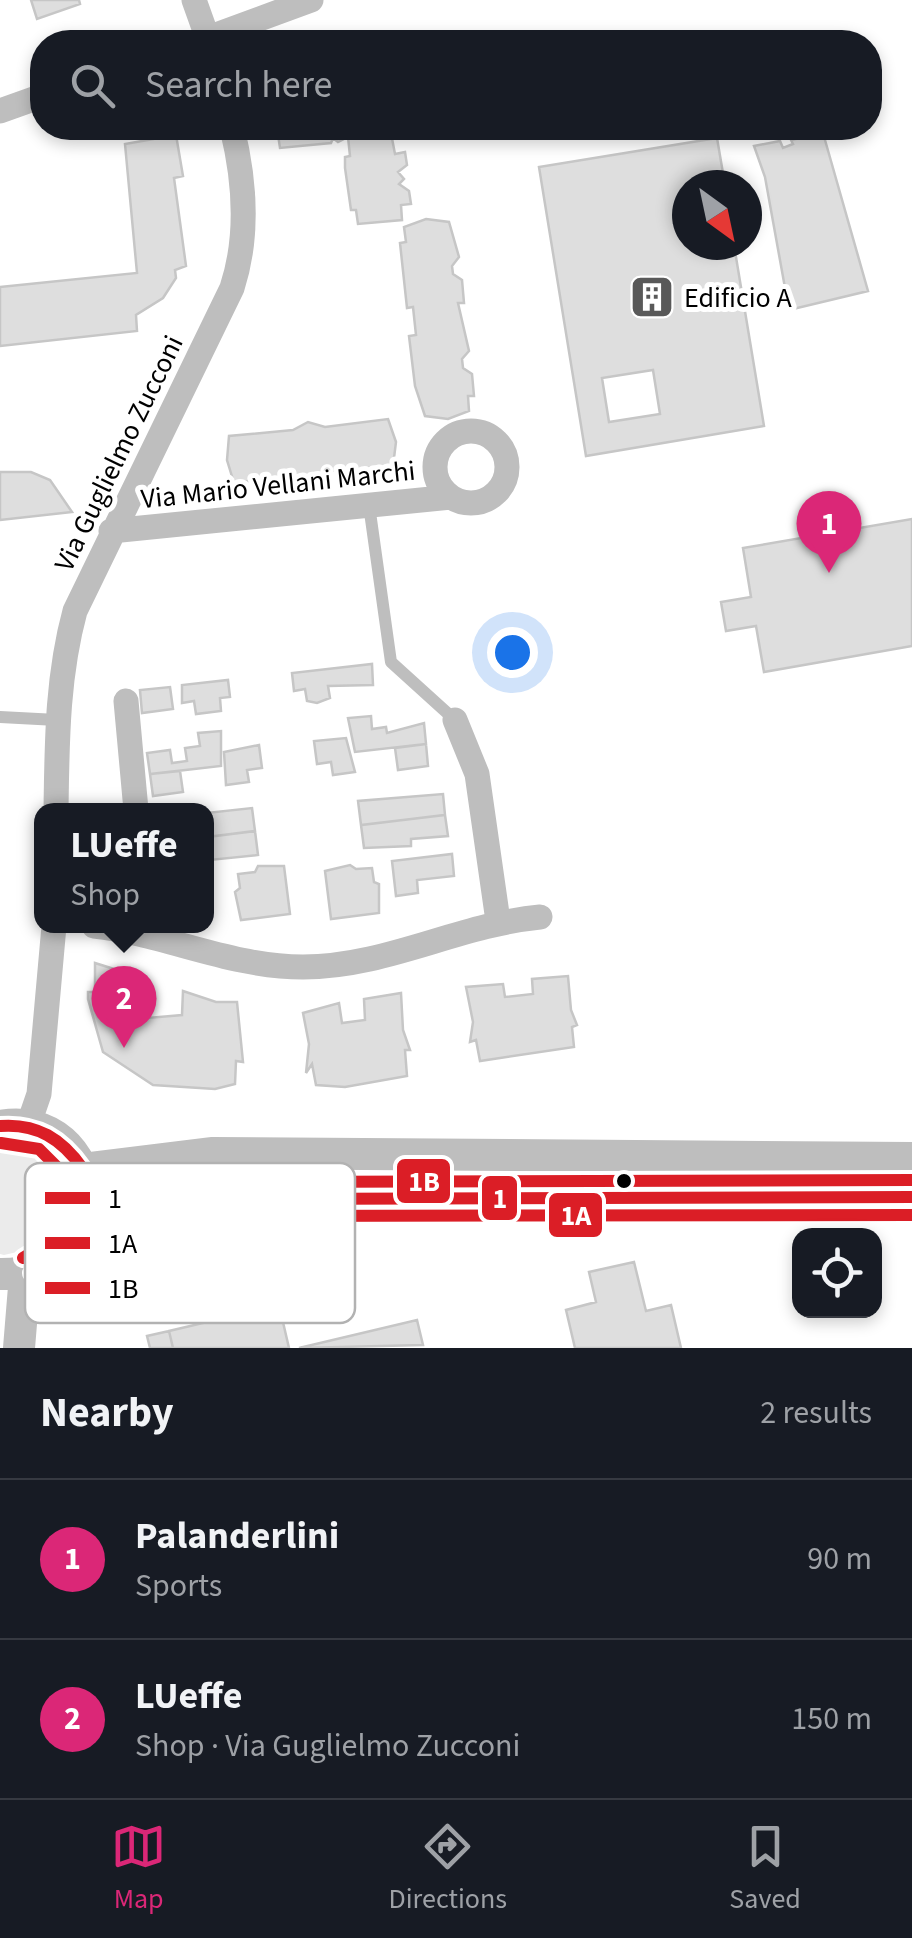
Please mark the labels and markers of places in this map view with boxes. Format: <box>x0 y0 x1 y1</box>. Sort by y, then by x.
building icon: Edificio A <box>629 274 675 320</box>
place label: Edificio A <box>684 278 792 318</box>
pin: 1 <box>796 490 862 573</box>
pin: 2 <box>92 966 156 1048</box>
unlabelled marker <box>614 1171 634 1191</box>

